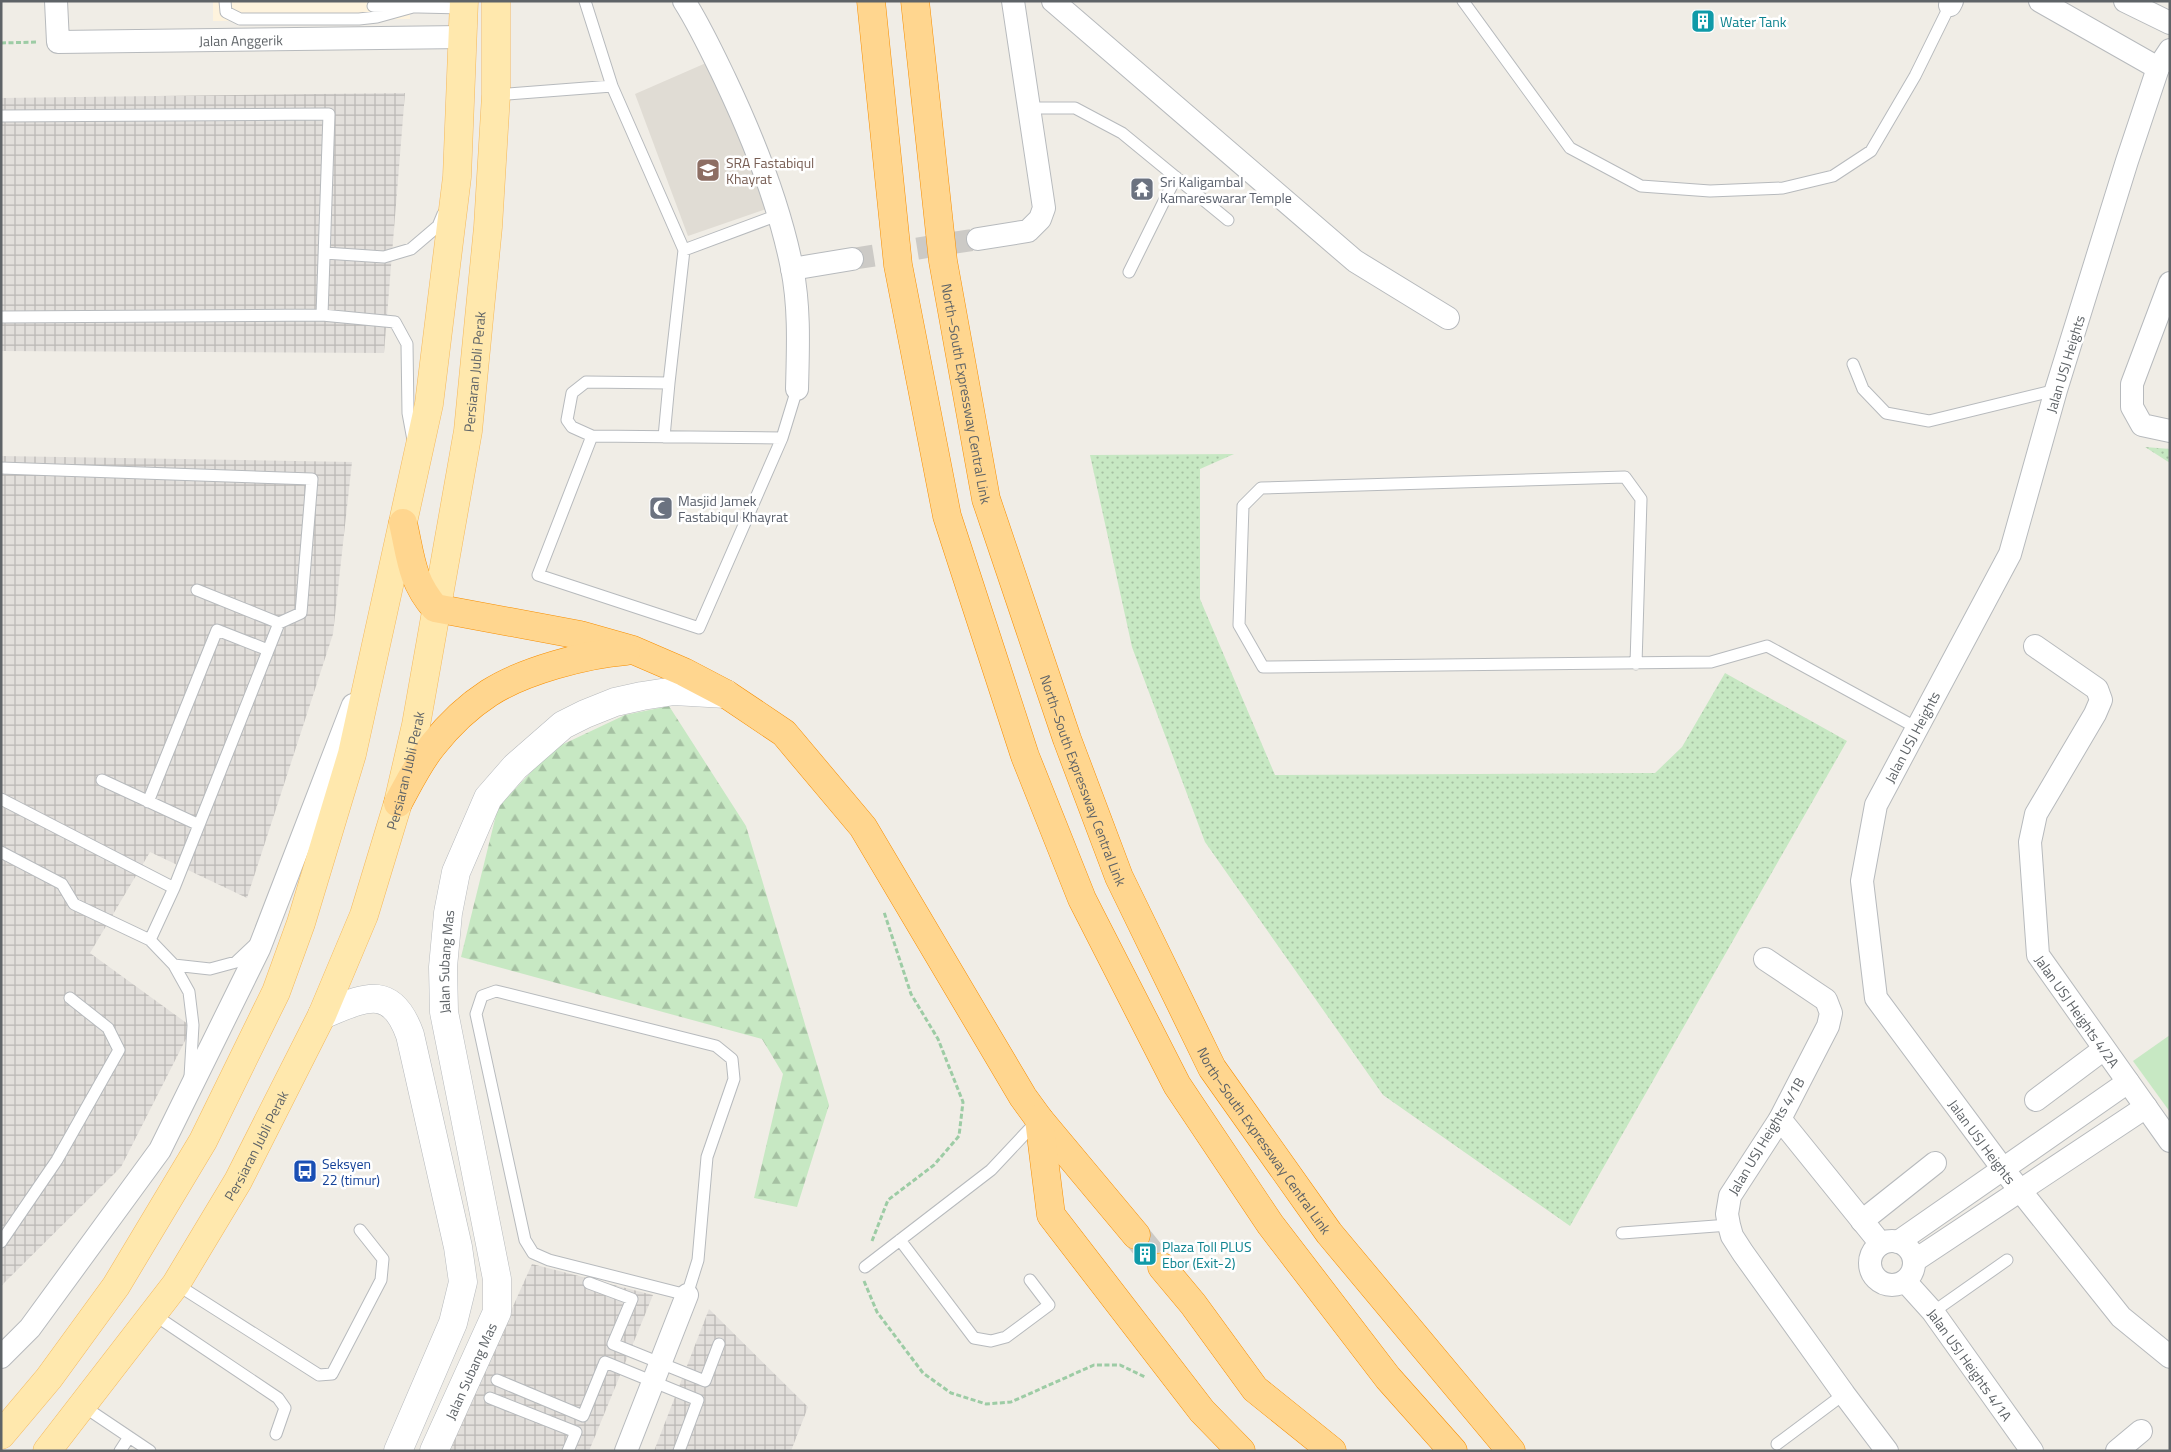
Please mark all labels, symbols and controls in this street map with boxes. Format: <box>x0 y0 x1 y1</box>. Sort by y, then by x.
building icon: Water Tank <box>1690 8 1716 34</box>
place label: Water Tank <box>1720 11 1787 32</box>
street label: Jalan Anggerik <box>199 29 283 51</box>
place label: SRA Fastabiqul Khayrat <box>726 152 814 189</box>
school or university icon: SRA Fastabiqul Khayrat <box>695 157 721 183</box>
place label: Sri Kaligambal Kamareswarar Temple <box>1160 171 1292 208</box>
temple icon: Sri Kaligambal Kamareswarar Temple <box>1129 176 1155 202</box>
street label: North–South Expressway Central Link <box>937 282 997 507</box>
street label: Persiaran Jubli Perak <box>457 310 490 433</box>
street label: Jalan USJ Heights <box>2040 313 2090 415</box>
place label: Masjid Jamek Fastabiqul Khayrat <box>678 490 788 527</box>
mosque icon: Masjid Jamek Fastabiqul Khayrat <box>648 495 674 521</box>
street label: North–South Expressway Central Link <box>1036 672 1132 890</box>
street label: Jalan USJ Heights <box>1879 687 1945 787</box>
street label: Persiaran Jubli Perak <box>380 709 429 832</box>
street label: Jalan Subang Mas <box>433 909 459 1016</box>
street label: Jalan USJ Heights 4/2A <box>2030 950 2125 1072</box>
street label: North–South Expressway Central Link <box>1193 1043 1337 1238</box>
street label: Jalan USJ Heights 4/1B <box>1722 1073 1810 1199</box>
street label: Persiaran Jubli Perak <box>218 1086 293 1204</box>
street label: Jalan USJ Heights <box>1944 1095 2021 1188</box>
place label: Seksyen 22 (timur) <box>322 1153 380 1190</box>
bus stop icon: Seksyen 22 (timur) <box>292 1158 318 1184</box>
place label: Plaza Toll PLUS Ebor (Exit-2) <box>1162 1236 1251 1273</box>
building icon: Plaza Toll PLUS Ebor (Exit-2) <box>1132 1241 1158 1267</box>
street label: Jalan USJ Heights 4/1A <box>1923 1303 2018 1426</box>
street label: Jalan Subang Mas <box>439 1319 501 1423</box>

